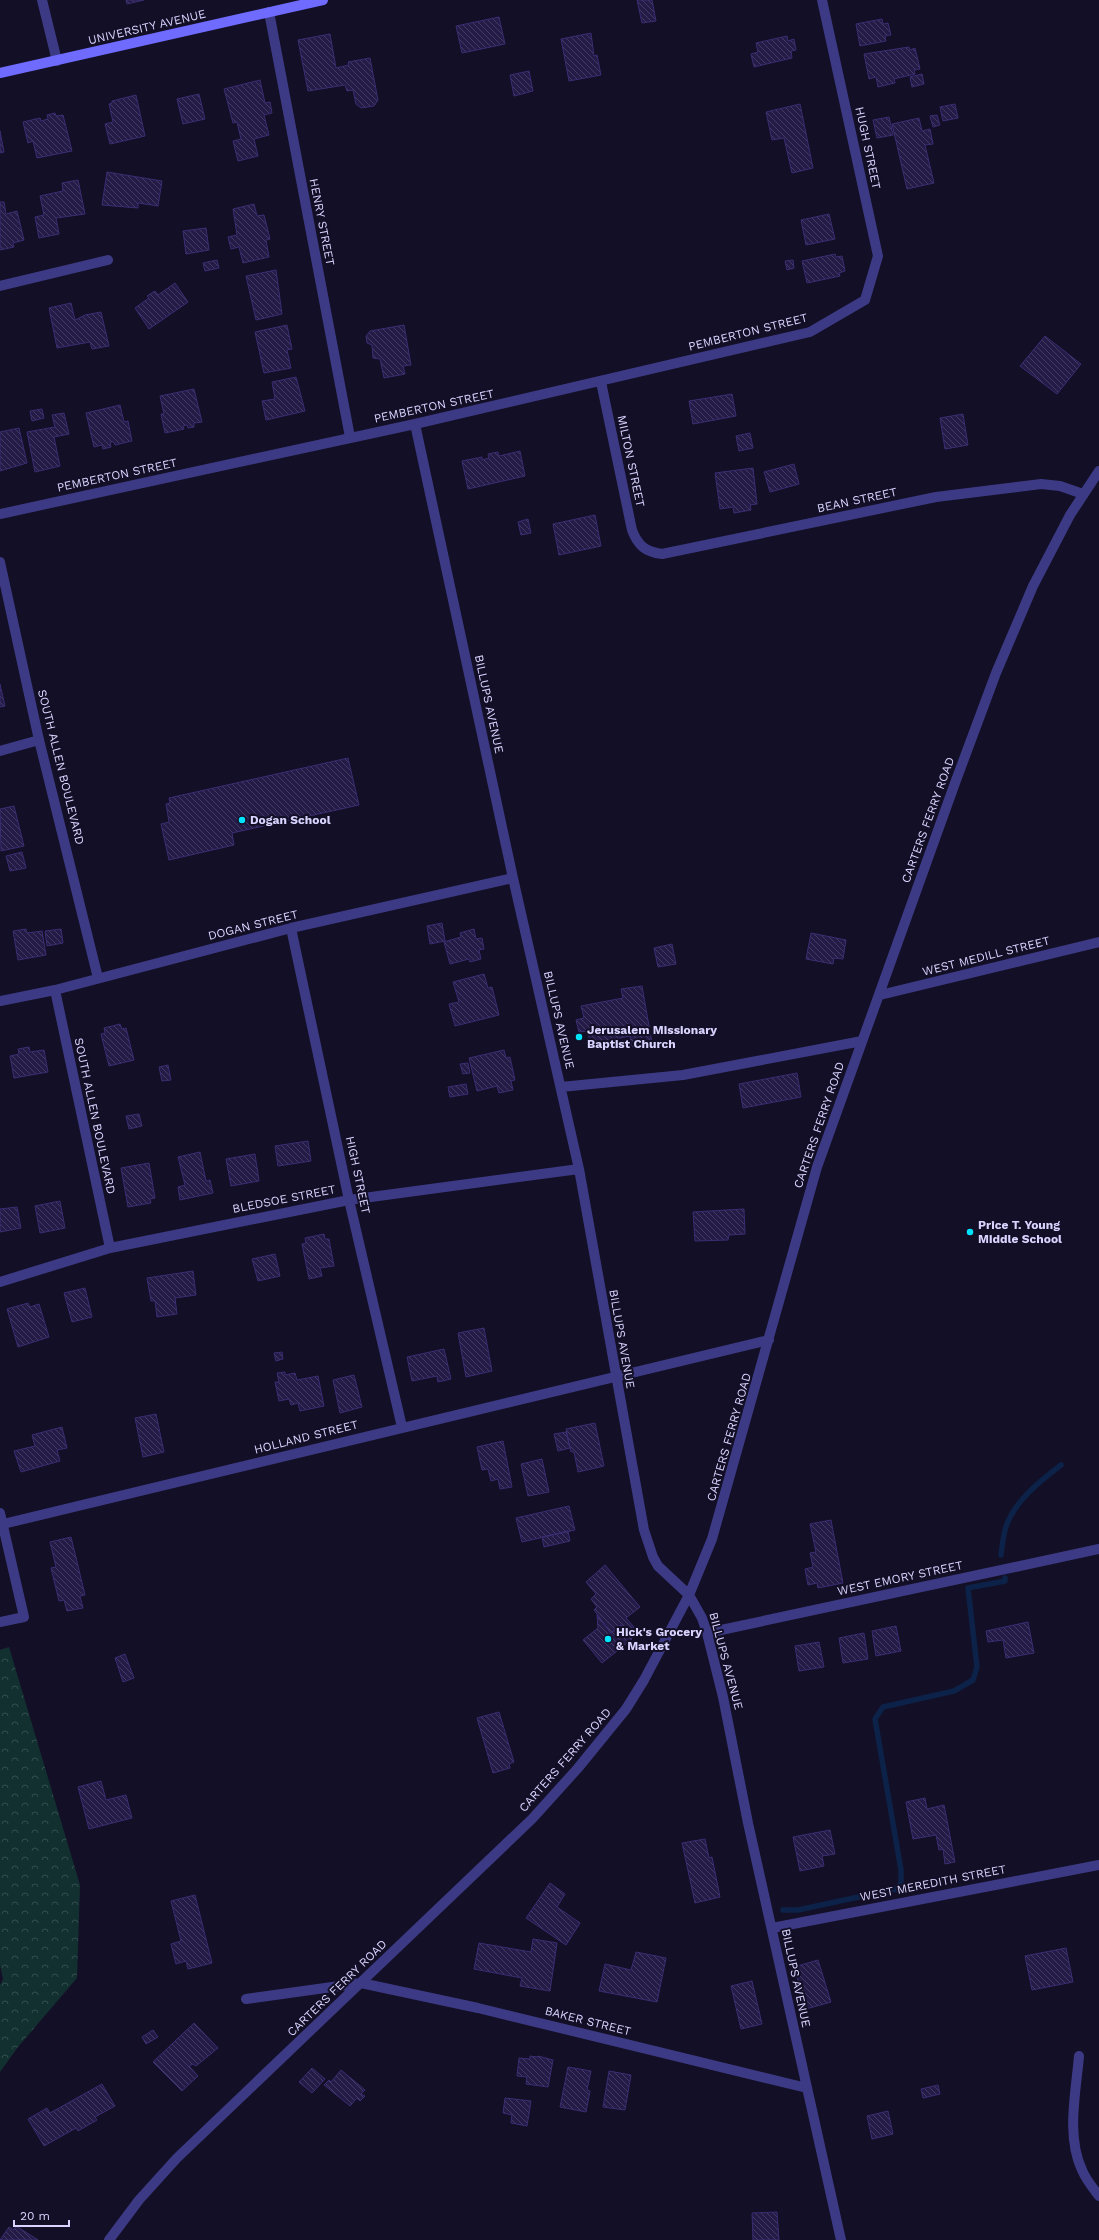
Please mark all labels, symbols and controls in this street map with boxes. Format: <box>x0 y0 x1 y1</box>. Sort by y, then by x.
street label: UNIVERSITY AVENUE <box>87 7 208 47</box>
street label: HUGH STREET <box>852 105 884 191</box>
street label: HENRY STREET <box>307 177 337 267</box>
street label: PEMBERTON STREET <box>687 310 809 354</box>
street label: PEMBERTON STREET <box>373 386 495 426</box>
street label: MILTON STREET <box>614 414 648 508</box>
street label: PEMBERTON STREET <box>56 455 178 495</box>
street label: BEAN STREET <box>816 485 898 515</box>
street label: BILLUPS AVENUE <box>472 654 506 755</box>
street label: SOUTH ALLEN BOULEVARD <box>35 688 87 846</box>
street label: CARTERS FERRY ROAD <box>899 755 957 885</box>
place label: Dogan School <box>250 813 331 827</box>
marker: Dogan School <box>237 815 247 825</box>
street label: DOGAN STREET <box>207 907 299 943</box>
street label: WEST MEDILL STREET <box>921 933 1051 979</box>
street label: BILLUPS AVENUE <box>541 970 577 1071</box>
place label: Jerusalem Missionary Baptist Church <box>587 1023 717 1051</box>
marker: Jerusalem Missionary Baptist Church <box>574 1032 584 1042</box>
street label: SOUTH ALLEN BOULEVARD <box>72 1037 118 1195</box>
street label: CARTERS FERRY ROAD <box>791 1060 847 1190</box>
street label: HIGH STREET <box>343 1135 373 1215</box>
street label: BLEDSOE STREET <box>231 1182 337 1216</box>
place label: Price T. Young Middle School <box>978 1218 1062 1246</box>
marker: Price T. Young Middle School <box>965 1227 975 1237</box>
street label: BILLUPS AVENUE <box>606 1288 638 1390</box>
street label: CARTERS FERRY ROAD <box>704 1371 754 1503</box>
street label: HOLLAND STREET <box>253 1417 359 1457</box>
street label: WEST EMORY STREET <box>836 1558 964 1598</box>
street label: BILLUPS AVENUE <box>706 1611 746 1712</box>
place label: Hick's Grocery & Market <box>616 1625 702 1653</box>
marker: Hick's Grocery & Market <box>603 1634 613 1644</box>
street label: CARTERS FERRY ROAD <box>516 1705 614 1815</box>
street label: WEST MEREDITH STREET <box>859 1862 1007 1904</box>
street label: BILLUPS AVENUE <box>779 1928 813 2029</box>
street label: CARTERS FERRY ROAD <box>284 1937 390 2039</box>
street label: BAKER STREET <box>543 2004 633 2038</box>
scale bar <box>14 2202 69 2228</box>
text: 20 m <box>20 2209 50 2223</box>

